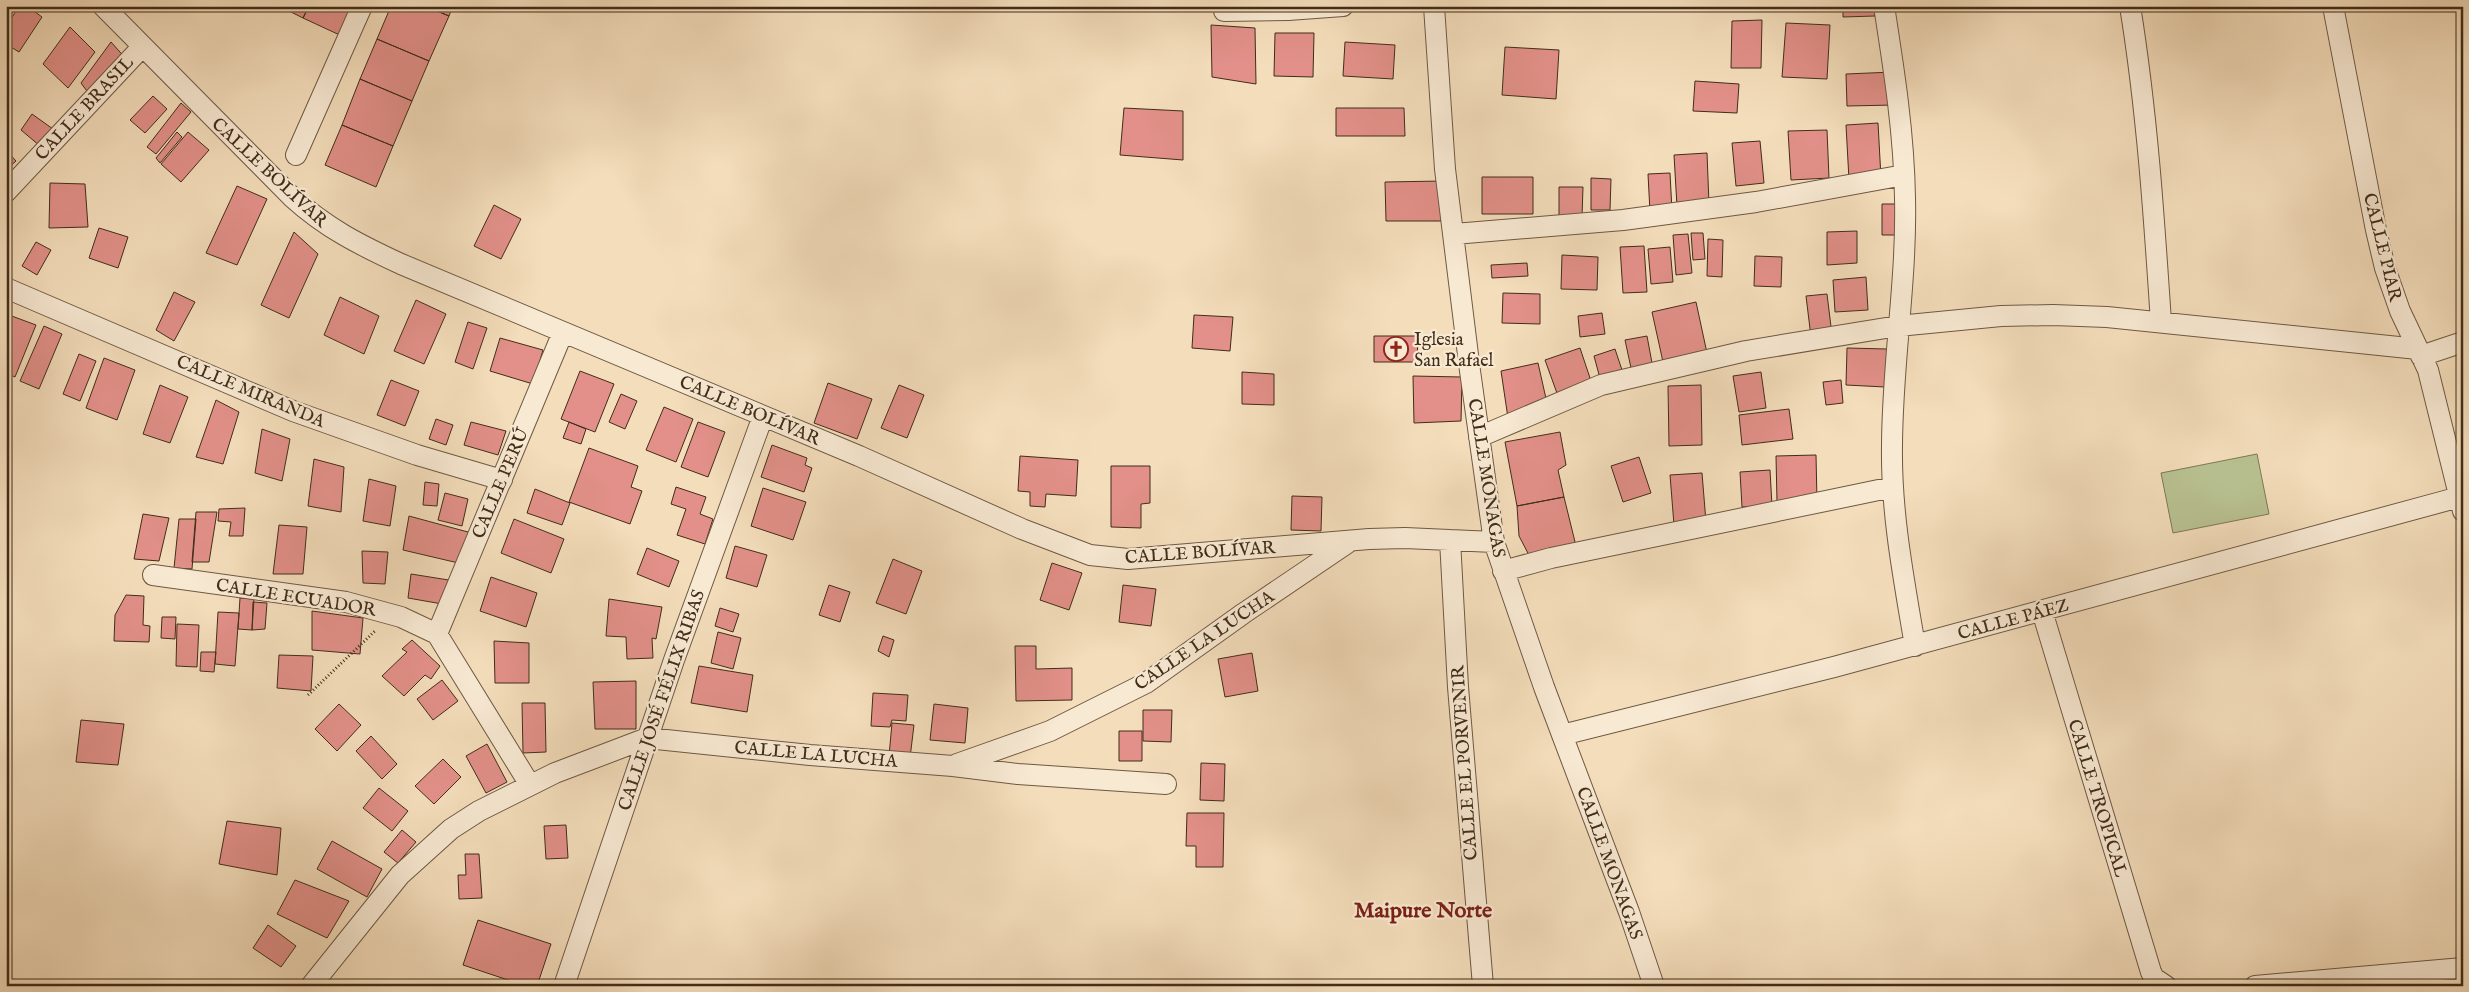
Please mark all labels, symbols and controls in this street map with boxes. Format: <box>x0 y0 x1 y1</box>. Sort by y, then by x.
street label: CALLE BRASIL <box>31 52 139 166</box>
street label: CALLE BOLÍVAR <box>206 112 334 234</box>
street label: CALLE PIAR <box>2357 191 2406 305</box>
place label: Iglesia San Rafael <box>1414 329 1493 373</box>
church icon: Iglesia San Rafael <box>1383 336 1409 362</box>
street label: CALLE MIRANDA <box>173 351 329 434</box>
street label: CALLE BOLÍVAR <box>676 369 825 452</box>
street label: CALLE MONAGAS <box>1462 397 1509 560</box>
street label: CALLE PERÚ <box>467 424 535 542</box>
street label: CALLE BOLÍVAR <box>1124 535 1277 570</box>
street label: CALLE ECUADOR <box>214 574 379 623</box>
street label: CALLE LA LUCHA <box>1131 585 1280 697</box>
street label: CALLE JOSÉ FÉLIX RIBAS <box>612 586 711 814</box>
street label: CALLE PÁEZ <box>1955 593 2072 646</box>
street label: CALLE EL PORVENIR <box>1447 663 1484 861</box>
street label: CALLE TROPICAL <box>2062 717 2132 880</box>
street label: CALLE LA LUCHA <box>733 737 899 774</box>
street label: CALLE MONAGAS <box>1570 784 1647 943</box>
district label: Maipure Norte <box>1354 897 1492 925</box>

